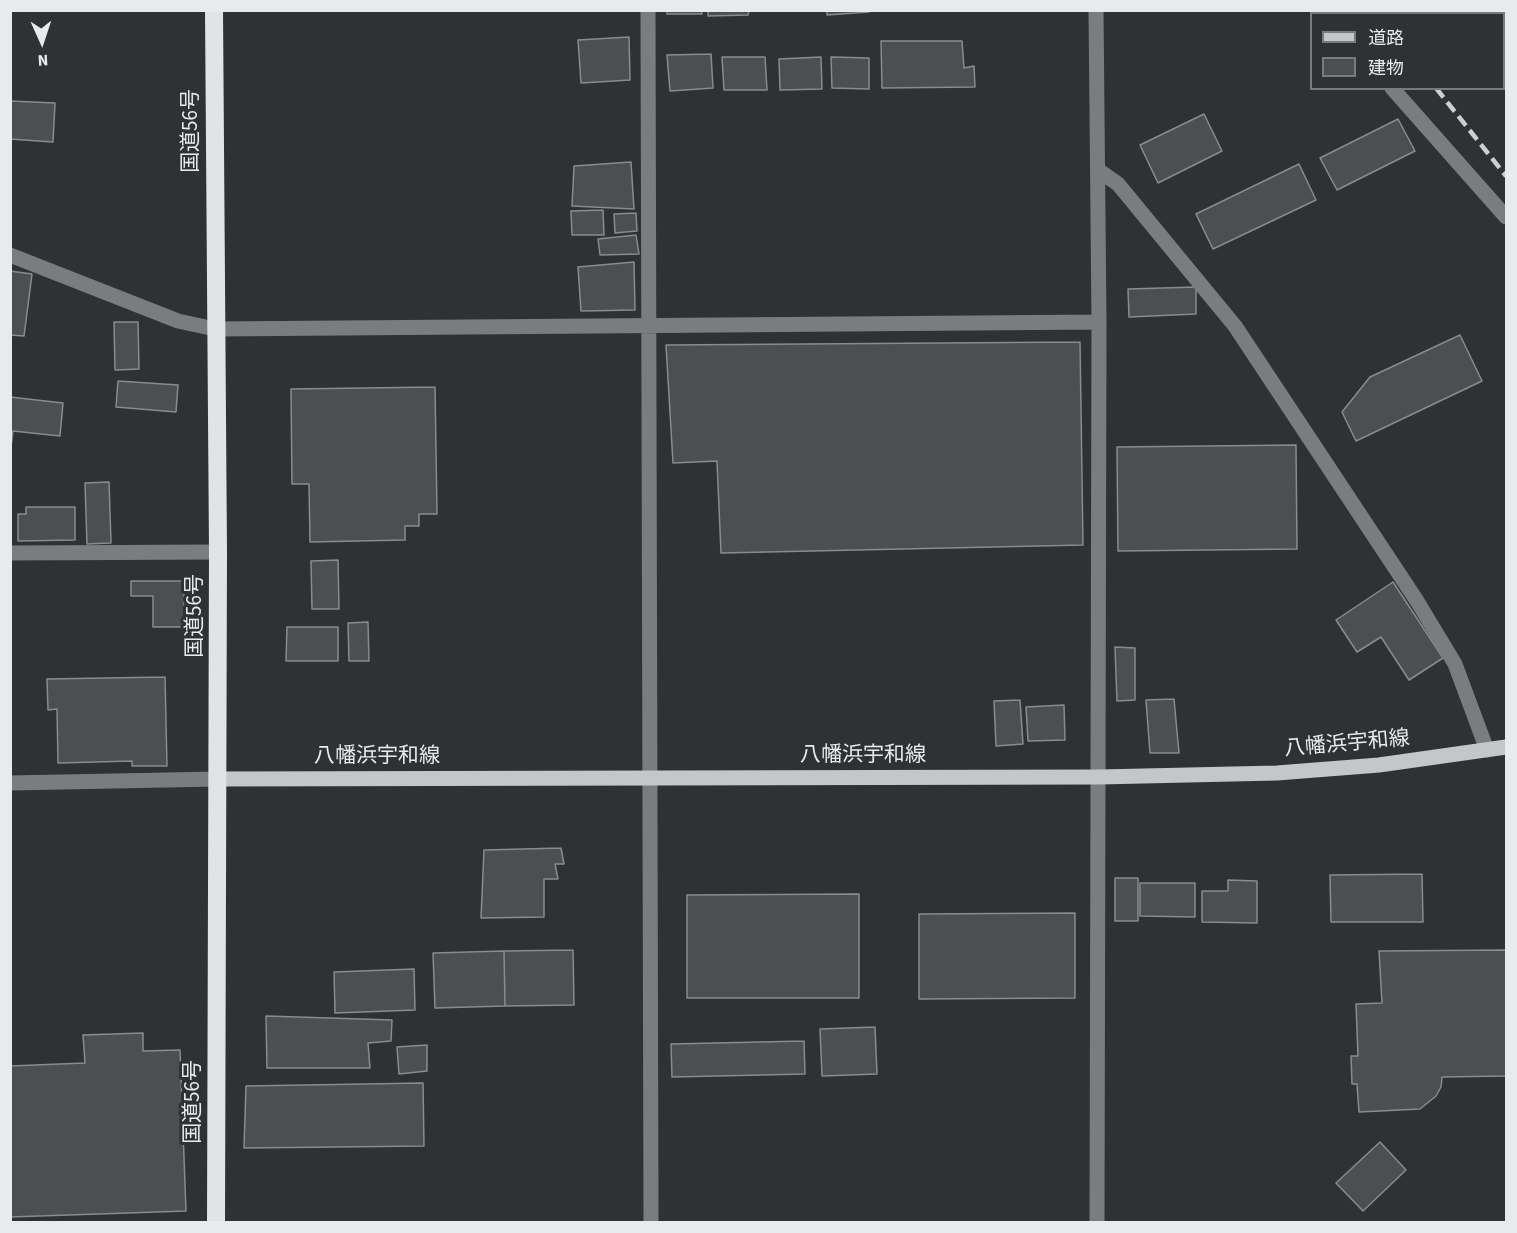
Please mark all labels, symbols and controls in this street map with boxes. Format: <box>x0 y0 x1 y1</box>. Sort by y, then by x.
north arrow <box>12 12 72 72</box>
legend <box>1310 12 1505 90</box>
text: 道路 <box>1368 26 1404 51</box>
text: N <box>37 49 49 71</box>
text: 建物 <box>1368 56 1404 81</box>
street label: 国道56号 <box>179 89 205 173</box>
street label: 国道56号 <box>183 574 209 658</box>
street label: 八幡浜宇和線 <box>1283 727 1411 763</box>
street label: 八幡浜宇和線 <box>800 743 926 769</box>
street label: 八幡浜宇和線 <box>314 744 440 770</box>
street label: 国道56号 <box>181 1060 207 1144</box>

